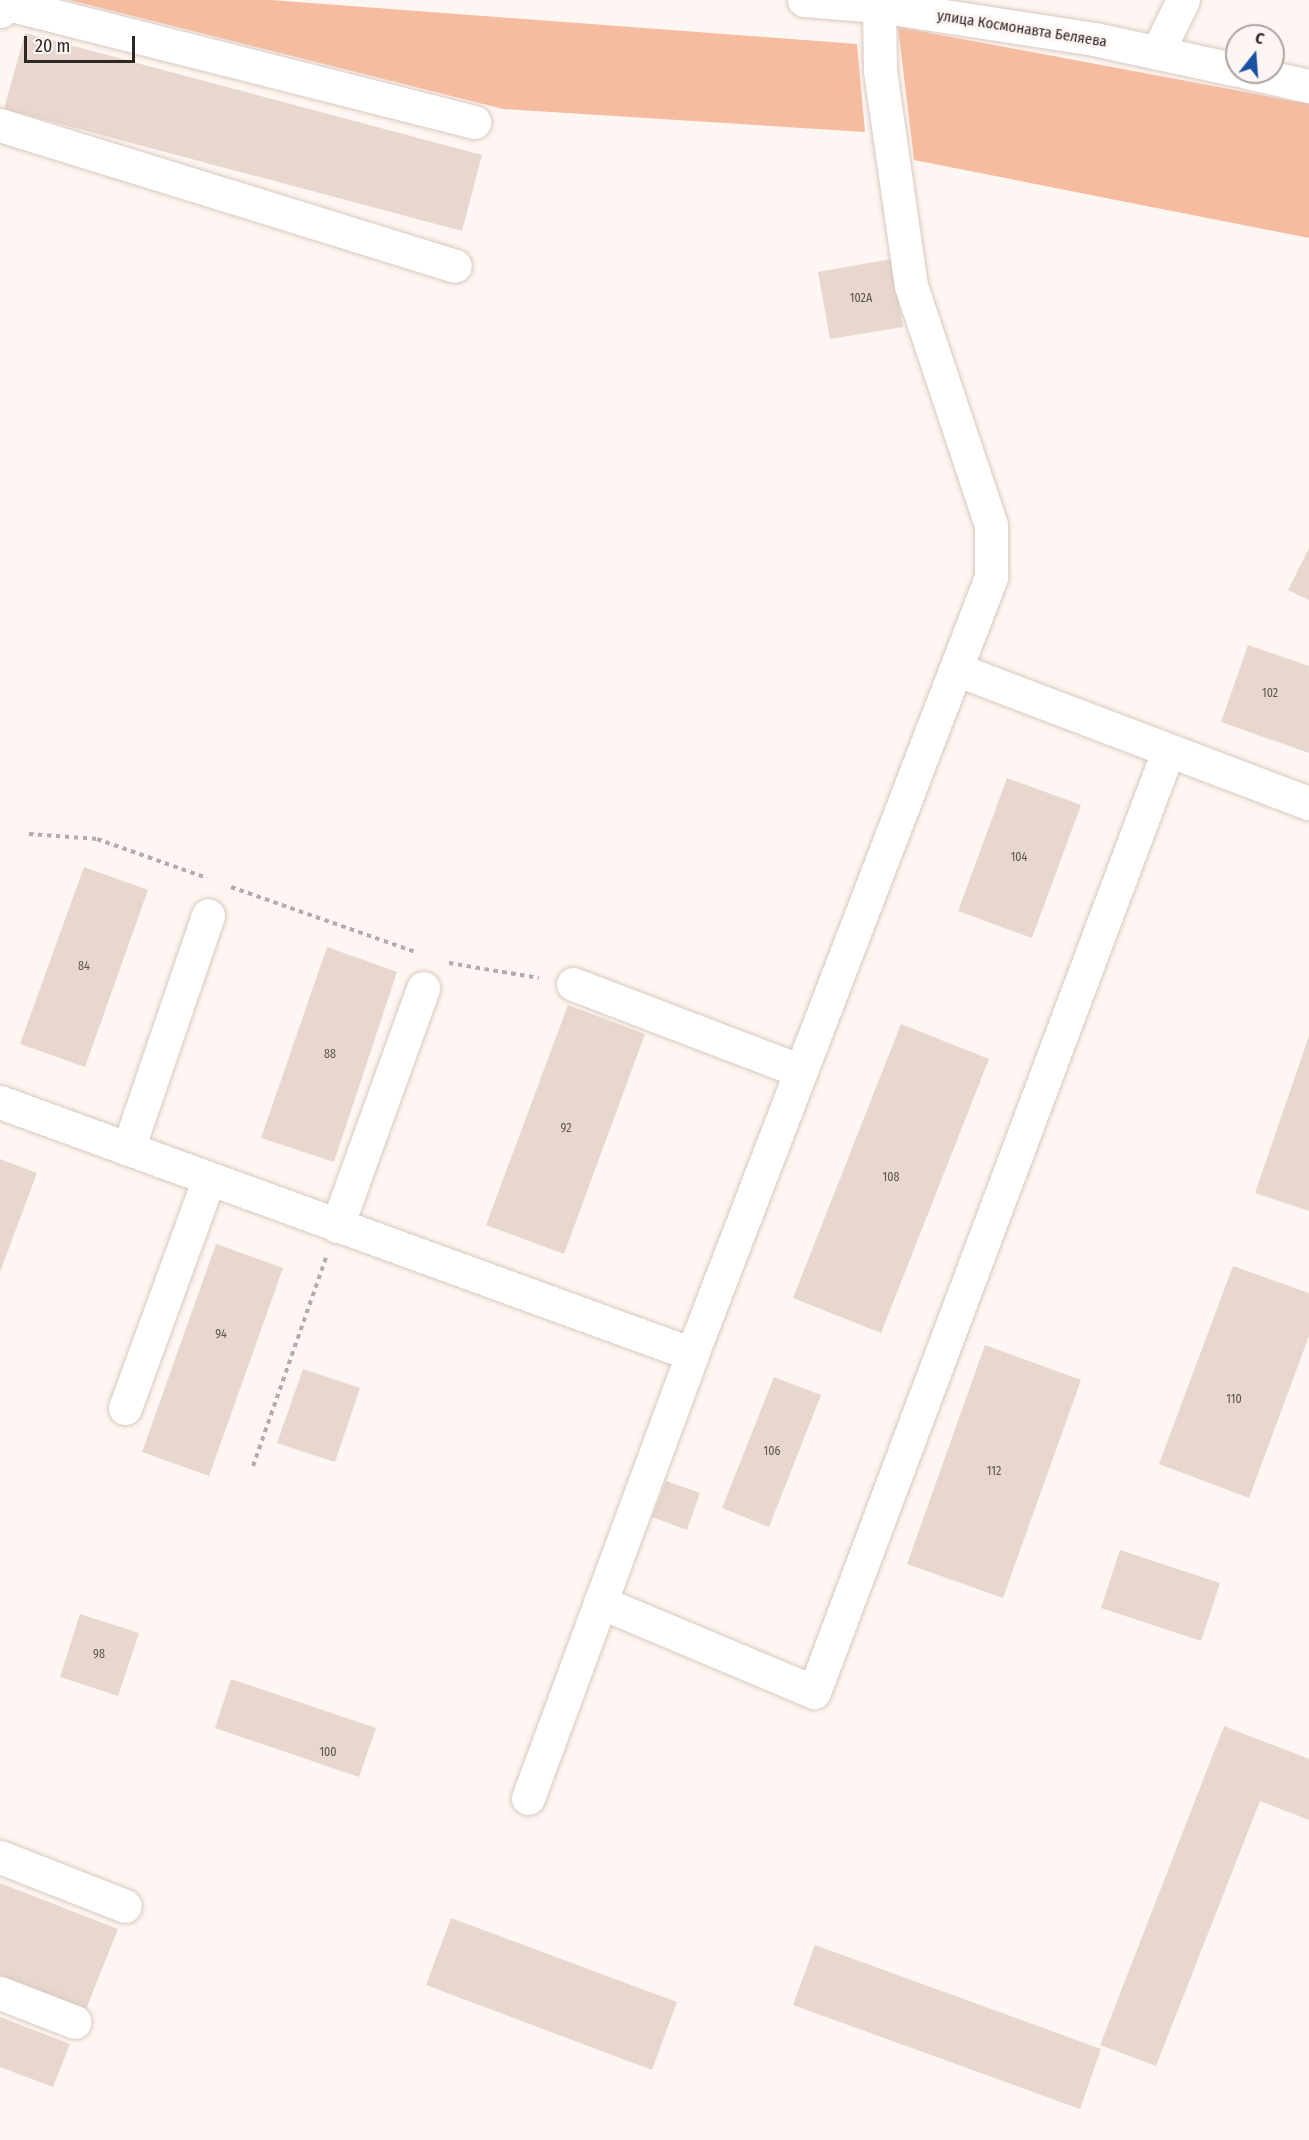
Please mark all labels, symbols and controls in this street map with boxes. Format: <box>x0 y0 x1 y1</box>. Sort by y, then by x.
street label: улица Космонавта Беляева <box>936 7 1108 51</box>
scale bar <box>27 24 138 62</box>
north arrow <box>1225 24 1285 84</box>
text: С <box>1253 28 1267 49</box>
text: 20 m <box>35 35 70 57</box>
house number: 102А <box>850 292 872 306</box>
house number: 102 <box>1262 687 1278 701</box>
house number: 104 <box>1011 851 1027 865</box>
house number: 84 <box>78 960 90 974</box>
house number: 88 <box>324 1048 336 1062</box>
house number: 92 <box>561 1122 571 1136</box>
house number: 108 <box>883 1171 899 1185</box>
house number: 94 <box>215 1328 227 1342</box>
house number: 110 <box>1226 1393 1242 1407</box>
house number: 106 <box>764 1445 780 1459</box>
house number: 112 <box>987 1465 1001 1479</box>
house number: 98 <box>93 1648 105 1662</box>
house number: 100 <box>319 1746 337 1760</box>

